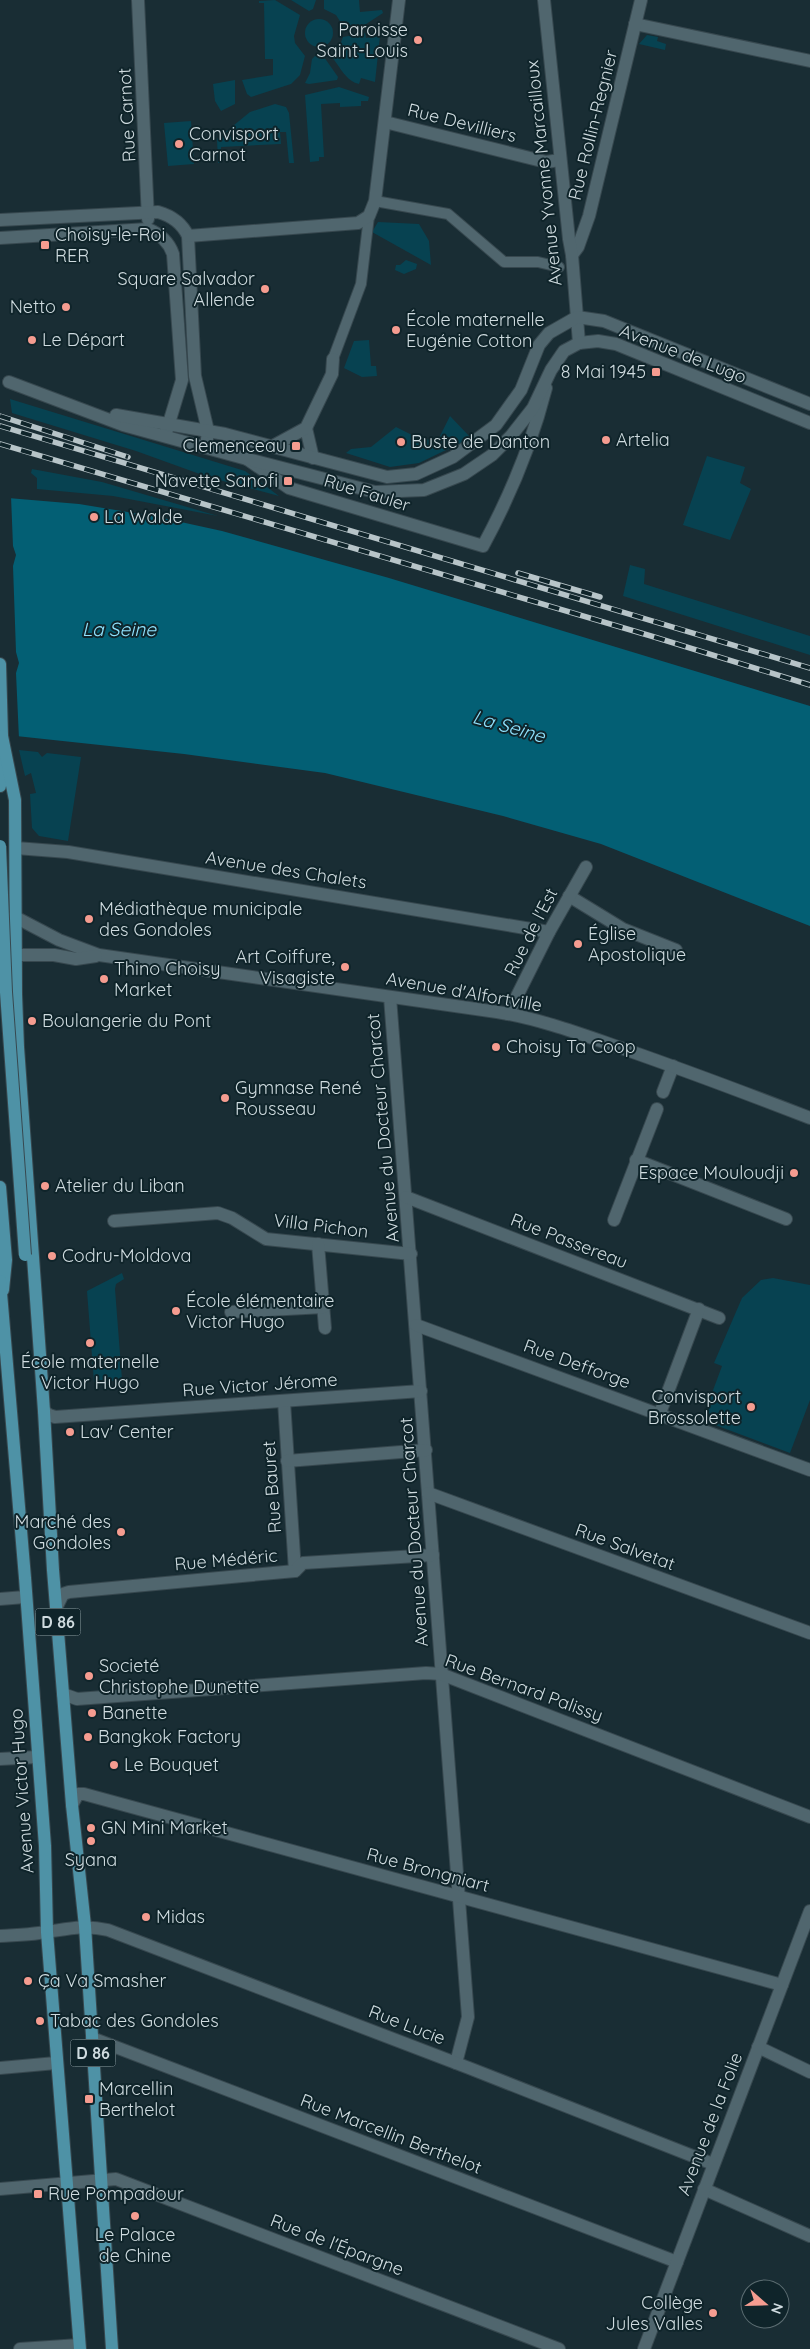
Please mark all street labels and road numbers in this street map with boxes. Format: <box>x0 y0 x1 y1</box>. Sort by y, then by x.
street label: Rue Rollin-Regnier <box>563 47 622 202</box>
street label: Avenue Yvonne Marcailloux <box>520 59 567 287</box>
street label: Rue Carnot <box>113 67 140 163</box>
street label: Rue Devilliers <box>405 98 519 147</box>
street label: Avenue de Lugo <box>617 319 750 388</box>
street label: Rue Fauler <box>321 469 413 517</box>
street label: Avenue des Chalets <box>204 845 368 894</box>
street label: Rue de l'Est <box>499 884 563 980</box>
street label: Avenue d'Alfortville <box>384 966 544 1017</box>
street label: Avenue du Docteur Charcot <box>361 1012 404 1244</box>
street label: Villa Pichon <box>272 1208 370 1243</box>
street label: Rue Passereau <box>507 1208 631 1273</box>
street label: Rue Defforge <box>521 1334 634 1393</box>
street label: Rue Victor Jérome <box>182 1368 338 1401</box>
street label: Avenue du Docteur Charcot <box>394 1416 433 1648</box>
street label: Rue Bauret <box>257 1440 286 1534</box>
street label: Rue Salvetat <box>572 1518 678 1575</box>
street label: Rue Médéric <box>173 1544 278 1575</box>
road number: D 86 <box>36 1608 80 1635</box>
street label: Rue Bernard Palissy <box>442 1648 606 1727</box>
street label: Avenue Victor Hugo <box>4 1708 39 1874</box>
street label: Rue Brongniart <box>364 1842 492 1897</box>
street label: Rue Lucie <box>366 1999 449 2050</box>
road number: D 86 <box>70 2040 116 2066</box>
street label: Avenue de la Folie <box>672 2049 747 2199</box>
street label: Rue Marcellin Berthelot <box>297 2088 485 2179</box>
street label: Rue de l'Épargne <box>267 2208 407 2281</box>

